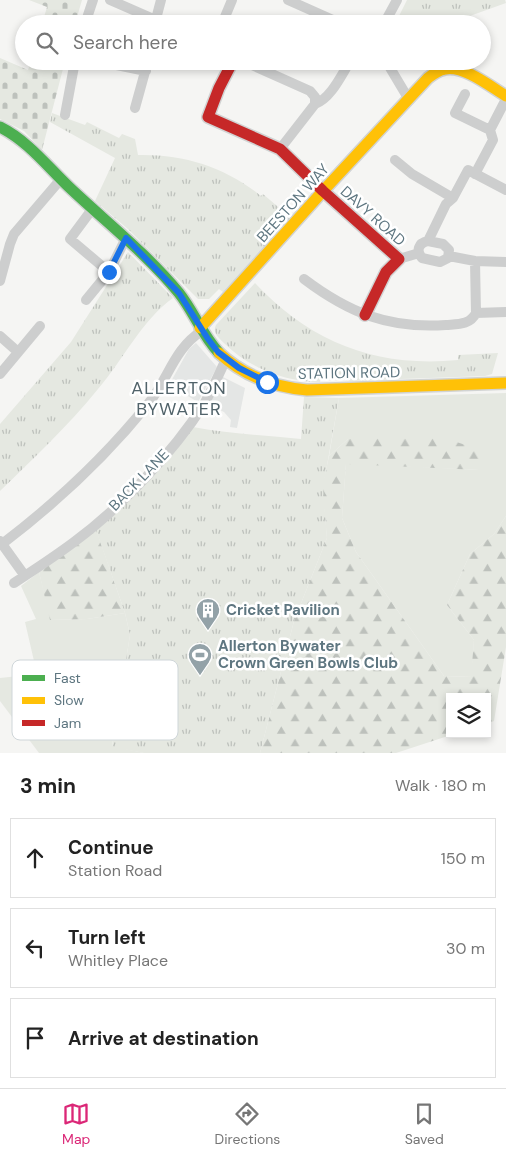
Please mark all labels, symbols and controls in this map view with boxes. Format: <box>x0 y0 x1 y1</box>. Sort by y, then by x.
search box <box>15 15 491 70</box>
icon: search <box>33 29 61 57</box>
text: Search here <box>73 30 178 55</box>
street label: BEESTON WAY <box>252 159 334 247</box>
street label: DAVY ROAD <box>336 182 410 250</box>
route end <box>98 261 121 284</box>
street label: STATION ROAD <box>298 362 400 384</box>
route start <box>256 371 279 394</box>
district label: ALLERTON BYWATER <box>131 376 227 421</box>
street label: BACK LANE <box>105 445 173 515</box>
building icon: Cricket Pavilion <box>195 597 221 631</box>
place label: Cricket Pavilion <box>226 600 340 620</box>
place label: Allerton Bywater Crown Green Bowls Club <box>218 636 398 673</box>
sports icon: Allerton Bywater Crown Green Bowls Club <box>187 642 213 676</box>
legend <box>12 660 178 740</box>
text: Fast <box>54 669 81 687</box>
text: Slow <box>54 691 84 709</box>
map controls <box>446 693 491 738</box>
button: layers <box>446 693 491 738</box>
text: Jam <box>54 714 81 732</box>
text: 3 min <box>20 772 76 800</box>
text: Walk · 180 m <box>395 775 486 796</box>
text: Continue <box>68 835 154 860</box>
icon: ahead <box>21 844 49 872</box>
text: 150 m <box>441 848 485 869</box>
text: Station Road <box>68 860 162 881</box>
text: Turn left <box>68 925 146 950</box>
icon: left <box>21 934 49 962</box>
text: 30 m <box>446 938 485 959</box>
text: Whitley Place <box>68 950 168 971</box>
icon: arrive <box>21 1024 49 1052</box>
text: Arrive at destination <box>68 1026 259 1051</box>
tab: Map <box>62 1100 90 1148</box>
tab: Directions <box>215 1100 280 1148</box>
tab: Saved <box>405 1100 444 1148</box>

